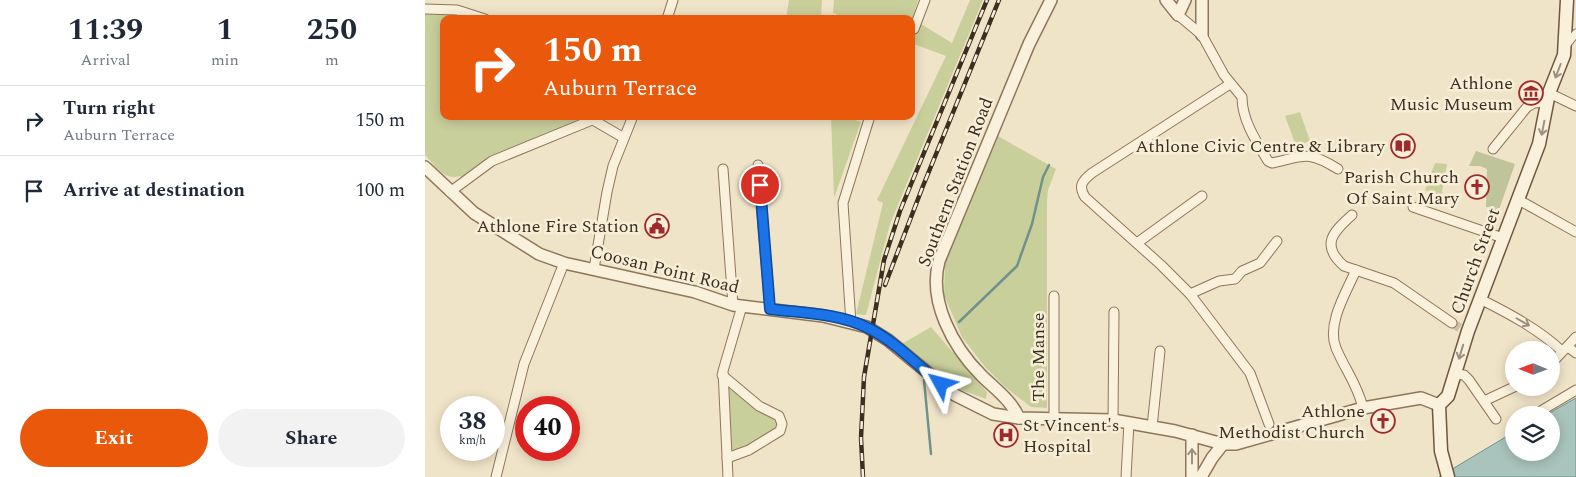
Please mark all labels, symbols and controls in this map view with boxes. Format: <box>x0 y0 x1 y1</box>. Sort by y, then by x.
text: 11:39 <box>68 7 143 53</box>
text: 1 <box>216 7 233 53</box>
text: 250 <box>307 7 357 53</box>
text: 150 m <box>543 24 642 77</box>
icon: right <box>460 35 525 100</box>
text: Arrival <box>81 48 130 72</box>
text: min <box>211 48 239 72</box>
text: m <box>325 48 339 72</box>
one-way arrow <box>1553 62 1562 78</box>
place label: Athlone Music Museum <box>1390 70 1513 118</box>
text: Auburn Terrace <box>543 72 697 105</box>
museum icon: Athlone Music Museum <box>1518 80 1544 106</box>
text: Turn right <box>63 94 156 123</box>
street label: Southern Station Road <box>911 94 1000 271</box>
text: 150 m <box>355 106 405 135</box>
icon: right <box>20 107 48 135</box>
one-way arrow <box>1537 120 1547 136</box>
text: Auburn Terrace <box>63 123 175 147</box>
place label: Athlone Civic Centre & Library <box>1135 133 1386 160</box>
library icon: Athlone Civic Centre & Library <box>1390 133 1416 159</box>
pin <box>739 164 781 206</box>
place label: Parish Church Of Saint Mary <box>1344 164 1460 212</box>
icon: arrive <box>746 171 774 199</box>
church icon: Parish Church Of Saint Mary <box>1464 174 1490 200</box>
text: Arrive at destination <box>63 176 245 205</box>
text: 100 m <box>355 176 405 205</box>
icon: arrive <box>20 177 48 205</box>
street label: Church Street <box>1444 204 1507 318</box>
place label: Athlone Fire Station <box>477 213 639 240</box>
public building icon: Athlone Fire Station <box>644 213 670 239</box>
street label: Coosan Point Road <box>588 238 742 301</box>
street label: The Manse <box>1025 313 1052 401</box>
one-way arrow <box>1515 318 1530 327</box>
north arrow <box>1505 341 1560 396</box>
map controls <box>1505 341 1560 461</box>
one-way arrow <box>1456 344 1466 360</box>
position arrow <box>914 357 966 409</box>
speed limit sign: 40 <box>515 396 580 461</box>
place label: Athlone Methodist Church <box>1218 398 1365 446</box>
text: 38 <box>458 403 487 441</box>
button: layers <box>1505 406 1560 461</box>
church icon: Athlone Methodist Church <box>1370 408 1396 434</box>
button: Exit <box>20 409 208 467</box>
button: Share <box>218 409 405 467</box>
place label: St Vincent's Hospital <box>1023 412 1120 460</box>
hospital icon: St Vincent's Hospital <box>993 422 1019 448</box>
text: km/h <box>459 431 486 450</box>
one-way arrow <box>1187 448 1197 464</box>

